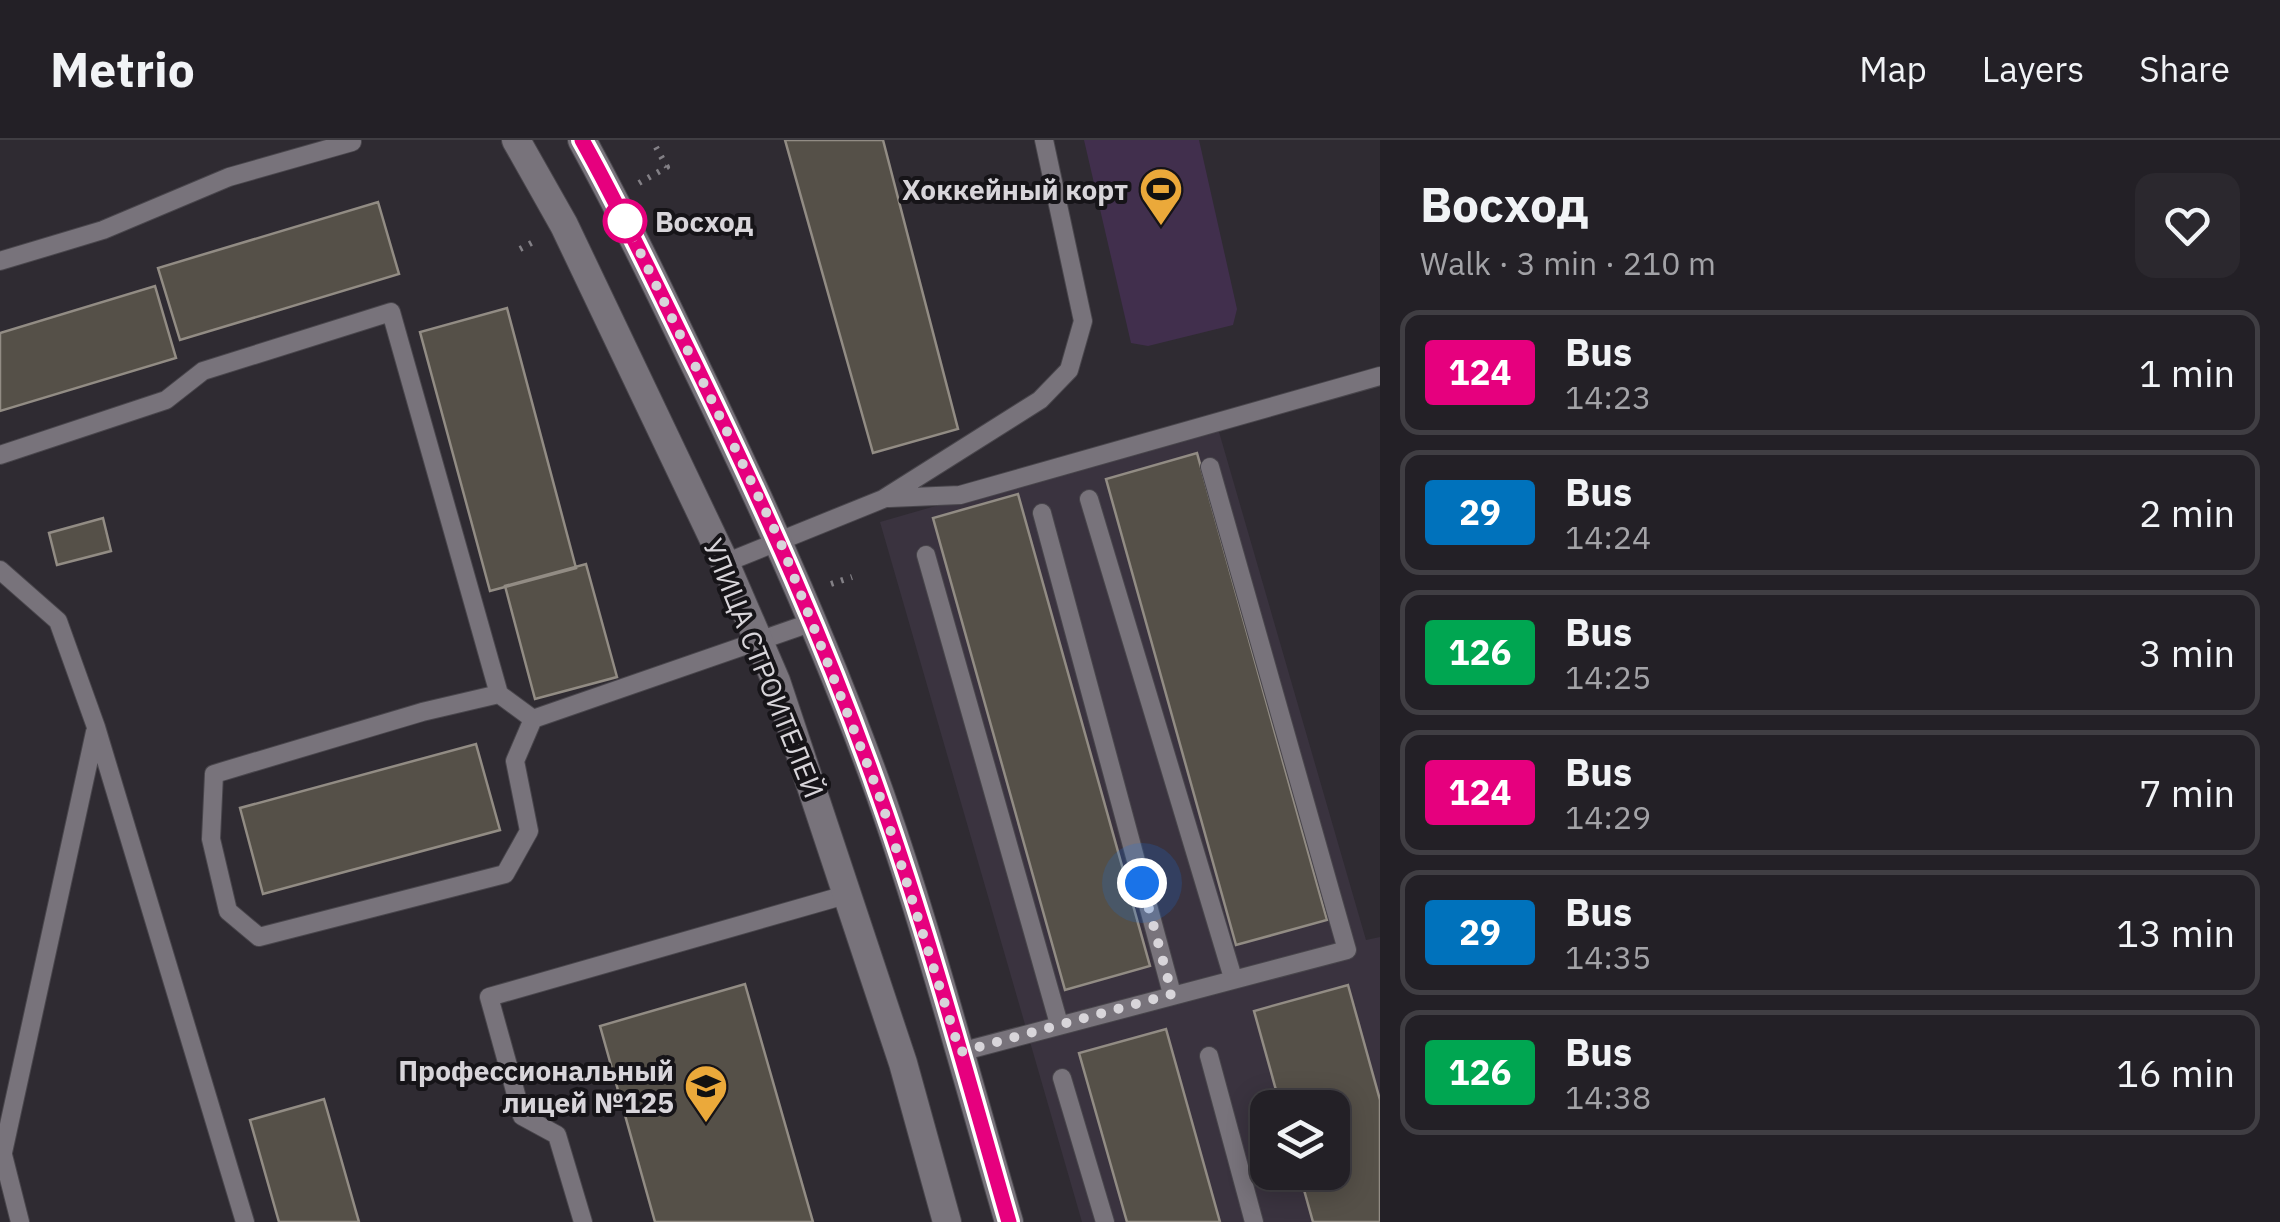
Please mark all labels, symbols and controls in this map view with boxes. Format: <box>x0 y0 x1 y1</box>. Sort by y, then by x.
text: Metrio <box>50 38 195 100</box>
text: Map <box>1859 46 1927 92</box>
text: Layers <box>1982 46 2084 92</box>
text: Share <box>2139 46 2230 92</box>
sports icon: Хоккейный корт <box>1138 166 1184 227</box>
place label: Хоккейный корт <box>902 171 1128 208</box>
text: Восход <box>1420 173 1588 235</box>
button: heart <box>2135 173 2240 278</box>
marker: Восход <box>604 200 646 242</box>
place label: Восход <box>655 203 753 240</box>
text: Walk · 3 min · 210 m <box>1420 242 1716 284</box>
text: Bus <box>1565 327 1632 376</box>
text: 1 min <box>2139 348 2235 397</box>
text: 124 <box>1448 349 1512 395</box>
text: 14:23 <box>1565 376 1651 418</box>
text: Bus <box>1565 467 1632 516</box>
text: 2 min <box>2139 488 2235 537</box>
text: 29 <box>1459 489 1501 535</box>
text: 14:24 <box>1565 516 1651 558</box>
street label: УЛИЦА СТРОИТЕЛЕЙ <box>695 533 833 803</box>
text: Bus <box>1565 607 1632 656</box>
text: 3 min <box>2139 628 2235 677</box>
text: 126 <box>1448 629 1512 675</box>
text: 14:25 <box>1565 656 1651 698</box>
text: Bus <box>1565 747 1632 796</box>
text: 7 min <box>2139 768 2235 817</box>
text: 124 <box>1448 769 1512 815</box>
text: 14:29 <box>1565 796 1651 838</box>
your location <box>1117 858 1167 908</box>
text: Bus <box>1565 887 1632 936</box>
text: 13 min <box>2116 908 2235 957</box>
text: 29 <box>1459 909 1501 955</box>
text: 14:35 <box>1565 936 1651 978</box>
text: Bus <box>1565 1027 1632 1076</box>
text: 16 min <box>2116 1048 2235 1097</box>
text: 126 <box>1448 1049 1512 1095</box>
place label: Профессиональный лицей №125 <box>398 1052 674 1121</box>
school or university icon: Профессиональный лицей №125 <box>683 1063 729 1124</box>
text: 14:38 <box>1565 1076 1651 1118</box>
map controls <box>1250 1090 1350 1190</box>
button: layers <box>1250 1090 1350 1190</box>

